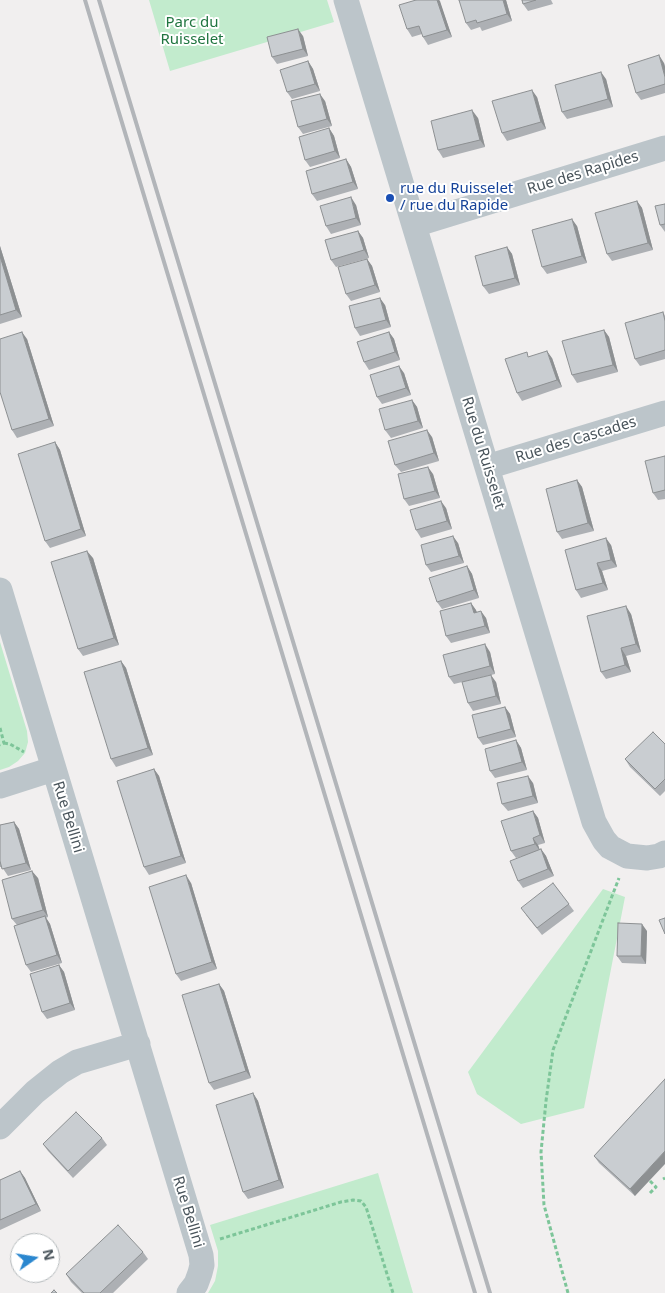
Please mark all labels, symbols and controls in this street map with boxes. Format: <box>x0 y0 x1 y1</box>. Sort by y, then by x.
park label: Parc du Ruisselet <box>160 14 224 49</box>
street label: Rue des Rapides <box>525 148 641 198</box>
place label: rue du Ruisselet / rue du Rapide <box>400 180 513 215</box>
marker: rue du Ruisselet / rue du Rapide <box>384 192 396 204</box>
street label: Rue du Ruisselet <box>457 395 509 511</box>
street label: Rue des Cascades <box>513 413 639 467</box>
street label: Rue Bellini <box>49 779 87 855</box>
street label: Rue Bellini <box>169 1174 207 1250</box>
north arrow <box>10 1233 60 1283</box>
text: N <box>39 1247 60 1262</box>

